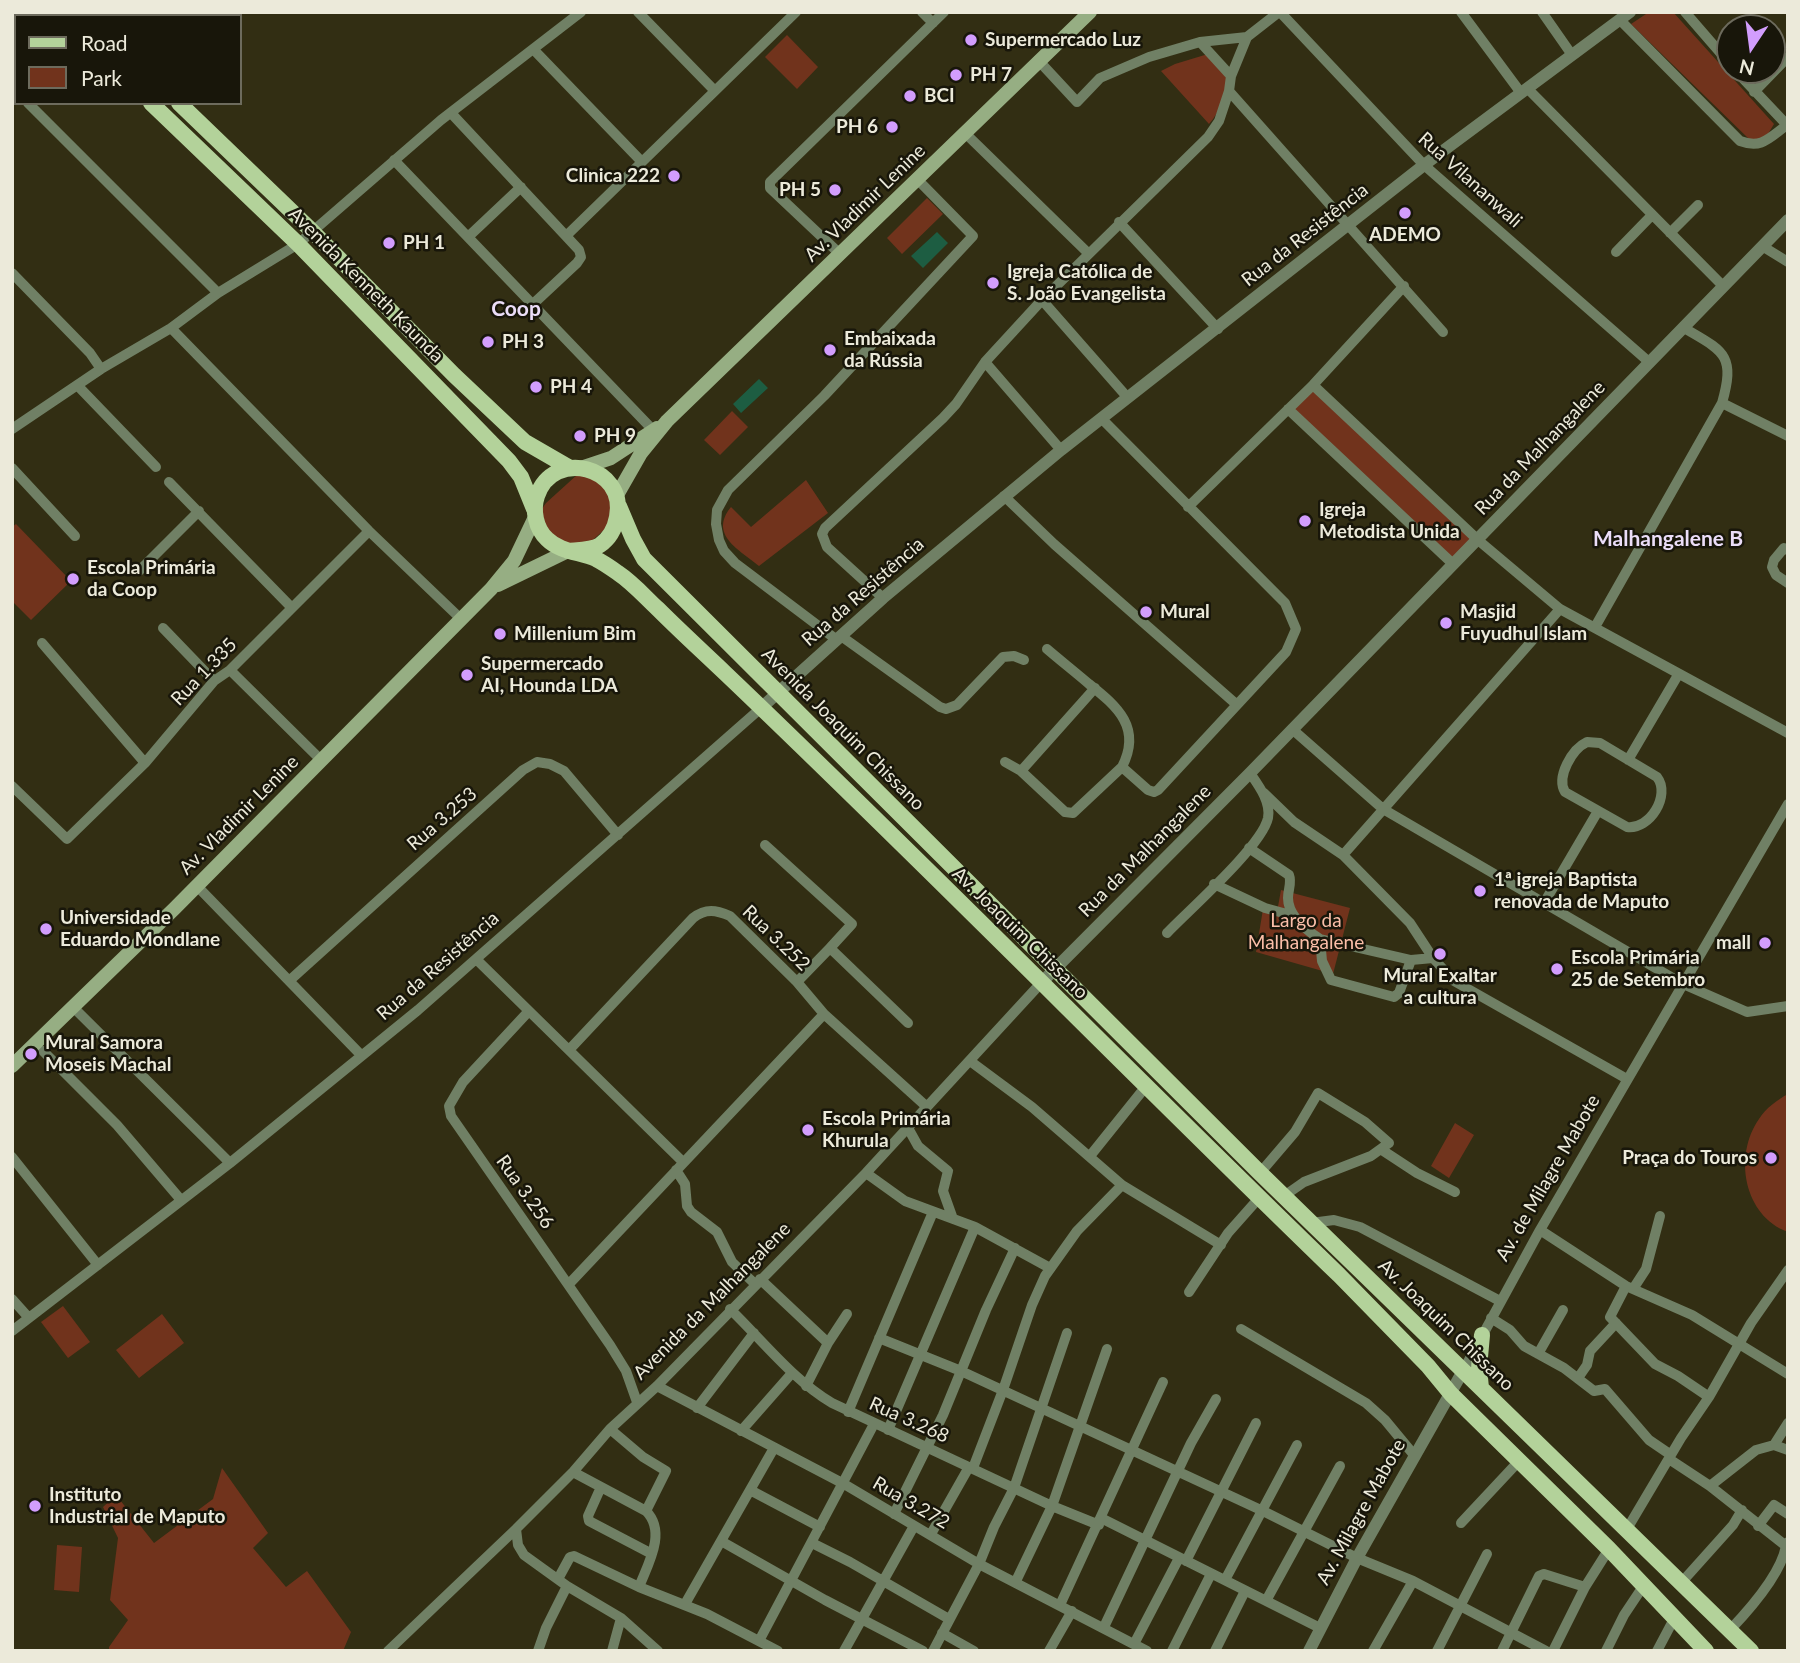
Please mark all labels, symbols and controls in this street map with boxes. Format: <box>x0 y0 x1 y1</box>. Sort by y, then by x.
legend <box>14 14 242 105</box>
north arrow <box>1716 14 1786 84</box>
place label: Supermercado Luz <box>985 29 1141 51</box>
text: Road <box>81 30 128 55</box>
marker: Supermercado Luz <box>963 32 979 48</box>
text: N <box>1737 55 1756 81</box>
place label: PH 7 <box>970 64 1012 86</box>
text: Park <box>81 65 122 90</box>
marker: PH 7 <box>948 67 964 83</box>
place label: BCI <box>924 85 955 107</box>
marker: BCI <box>902 88 918 104</box>
place label: PH 6 <box>836 116 878 138</box>
marker: PH 6 <box>884 119 900 135</box>
street label: Rua Vilananwali <box>1413 127 1527 233</box>
street label: Av. Vladimir Lenine <box>800 139 930 267</box>
place label: Clinica 222 <box>566 165 660 187</box>
marker: Clinica 222 <box>666 168 682 184</box>
place label: PH 5 <box>779 179 821 201</box>
street label: Rua da Resistência <box>1237 179 1373 291</box>
marker: PH 5 <box>827 182 843 198</box>
street label: Avenida Kenneth Kaunda <box>284 203 448 367</box>
marker: ADEMO <box>1397 205 1413 221</box>
place label: ADEMO <box>1369 224 1441 246</box>
place label: PH 1 <box>403 232 445 254</box>
marker: PH 1 <box>381 235 397 251</box>
place label: Igreja Católica de S. João Evangelista <box>1007 261 1166 305</box>
marker: Igreja Católica de S. João Evangelista <box>985 275 1001 291</box>
district label: Coop <box>491 296 541 322</box>
place label: Embaixada da Rússia <box>844 328 936 372</box>
place label: PH 3 <box>502 331 544 353</box>
marker: PH 3 <box>480 334 496 350</box>
marker: Embaixada da Rússia <box>822 342 838 358</box>
place label: PH 4 <box>550 376 592 398</box>
street label: Rua da Malhangalene <box>1470 376 1610 520</box>
marker: PH 4 <box>528 379 544 395</box>
place label: PH 9 <box>594 425 636 447</box>
marker: PH 9 <box>572 428 588 444</box>
place label: Igreja Metodista Unida <box>1319 499 1460 543</box>
marker: Igreja Metodista Unida <box>1297 513 1313 529</box>
district label: Malhangalene B <box>1593 526 1743 552</box>
street label: Rua da Resistência <box>797 533 929 651</box>
place label: Escola Primária da Coop <box>87 557 216 601</box>
marker: Escola Primária da Coop <box>65 571 81 587</box>
place label: Mural <box>1160 601 1210 623</box>
place label: Masjid Fuyudhul Islam <box>1460 601 1587 645</box>
marker: Mural <box>1138 604 1154 620</box>
marker: Masjid Fuyudhul Islam <box>1438 615 1454 631</box>
place label: Millenium Bim <box>514 623 636 645</box>
marker: Millenium Bim <box>492 626 508 642</box>
street label: Rua 1.335 <box>166 634 242 710</box>
street label: Avenida Joaquim Chissano <box>757 643 929 815</box>
place label: Supermercado AI, Hounda LDA <box>481 653 618 697</box>
marker: Supermercado AI, Hounda LDA <box>459 667 475 683</box>
street label: Av. Vladimir Lenine <box>175 751 303 879</box>
street label: Rua da Malhangalene <box>1074 780 1216 922</box>
street label: Rua 3.253 <box>402 783 482 855</box>
street label: Av. Joaquim Chissano <box>947 862 1093 1004</box>
place label: 1ª igreja Baptista renovada de Maputo <box>1494 869 1669 913</box>
marker: 1ª igreja Baptista renovada de Maputo <box>1472 883 1488 899</box>
street label: Rua 3.252 <box>738 900 814 976</box>
place label: Universidade Eduardo Mondlane <box>60 907 220 951</box>
street label: Rua da Resistência <box>372 907 504 1025</box>
park label: Largo da Malhangalene <box>1248 910 1364 954</box>
marker: Universidade Eduardo Mondlane <box>38 921 54 937</box>
place label: mall <box>1716 932 1751 954</box>
marker: mall <box>1757 935 1773 951</box>
marker: Mural Exaltar a cultura <box>1432 946 1448 962</box>
place label: Escola Primária 25 de Setembro <box>1571 947 1705 991</box>
marker: Escola Primária 25 de Setembro <box>1549 961 1565 977</box>
place label: Mural Exaltar a cultura <box>1383 965 1497 1009</box>
place label: Mural Samora Moseis Machal <box>45 1032 171 1076</box>
marker: Mural Samora Moseis Machal <box>23 1046 39 1062</box>
street label: Av. de Milagre Mabote <box>1491 1091 1605 1265</box>
place label: Escola Primária Khurula <box>822 1108 951 1152</box>
marker: Escola Primária Khurula <box>800 1122 816 1138</box>
place label: Praça do Touros <box>1622 1147 1757 1169</box>
marker: Praça do Touros <box>1763 1150 1779 1166</box>
street label: Rua 3.256 <box>491 1151 559 1233</box>
street label: Avenida da Malhangalene <box>629 1218 795 1384</box>
street label: Av. Joaquim Chissano <box>1373 1254 1519 1396</box>
street label: Rua 3.268 <box>866 1392 952 1448</box>
street label: Av. Milagre Mabote <box>1312 1435 1410 1589</box>
street label: Rua 3.272 <box>869 1472 953 1534</box>
place label: Instituto Industrial de Maputo <box>49 1484 225 1528</box>
marker: Instituto Industrial de Maputo <box>27 1498 43 1514</box>

